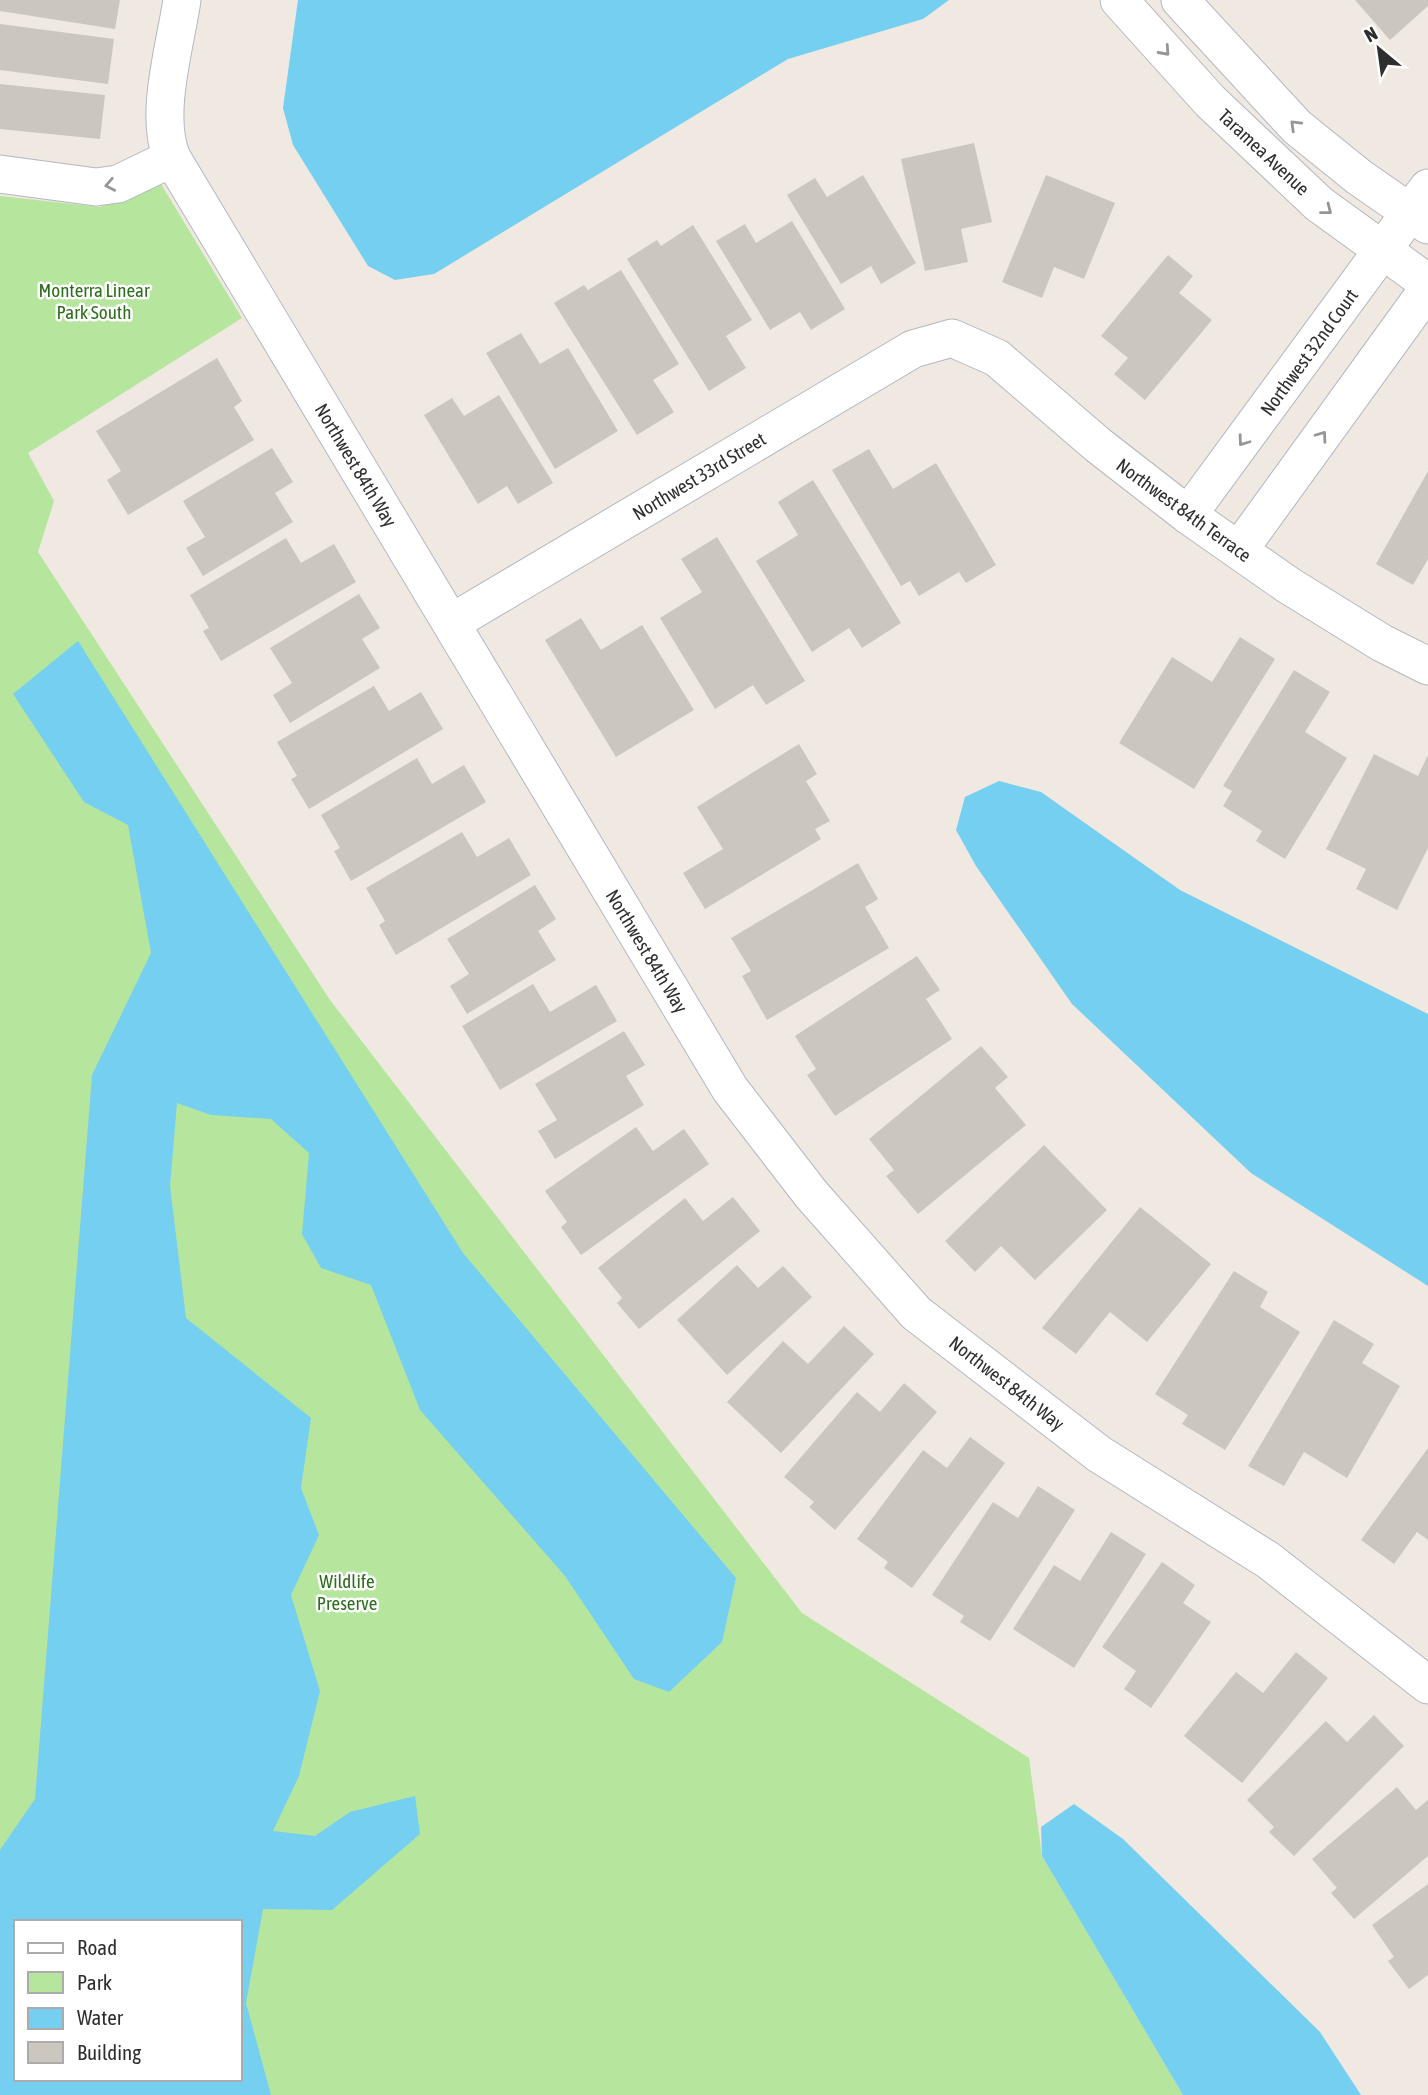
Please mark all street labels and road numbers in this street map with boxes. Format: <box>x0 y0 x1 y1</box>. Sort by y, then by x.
street label: Taramea Avenue <box>1214 104 1314 200</box>
street label: Northwest 32nd Court <box>1256 284 1362 420</box>
street label: Northwest 84th Way <box>311 399 402 531</box>
street label: Northwest 33rd Street <box>628 428 770 524</box>
street label: Northwest 84th Terrace <box>1112 454 1256 566</box>
street label: Northwest 84th Way <box>602 885 693 1017</box>
street label: Northwest 84th Way <box>945 1331 1069 1435</box>

